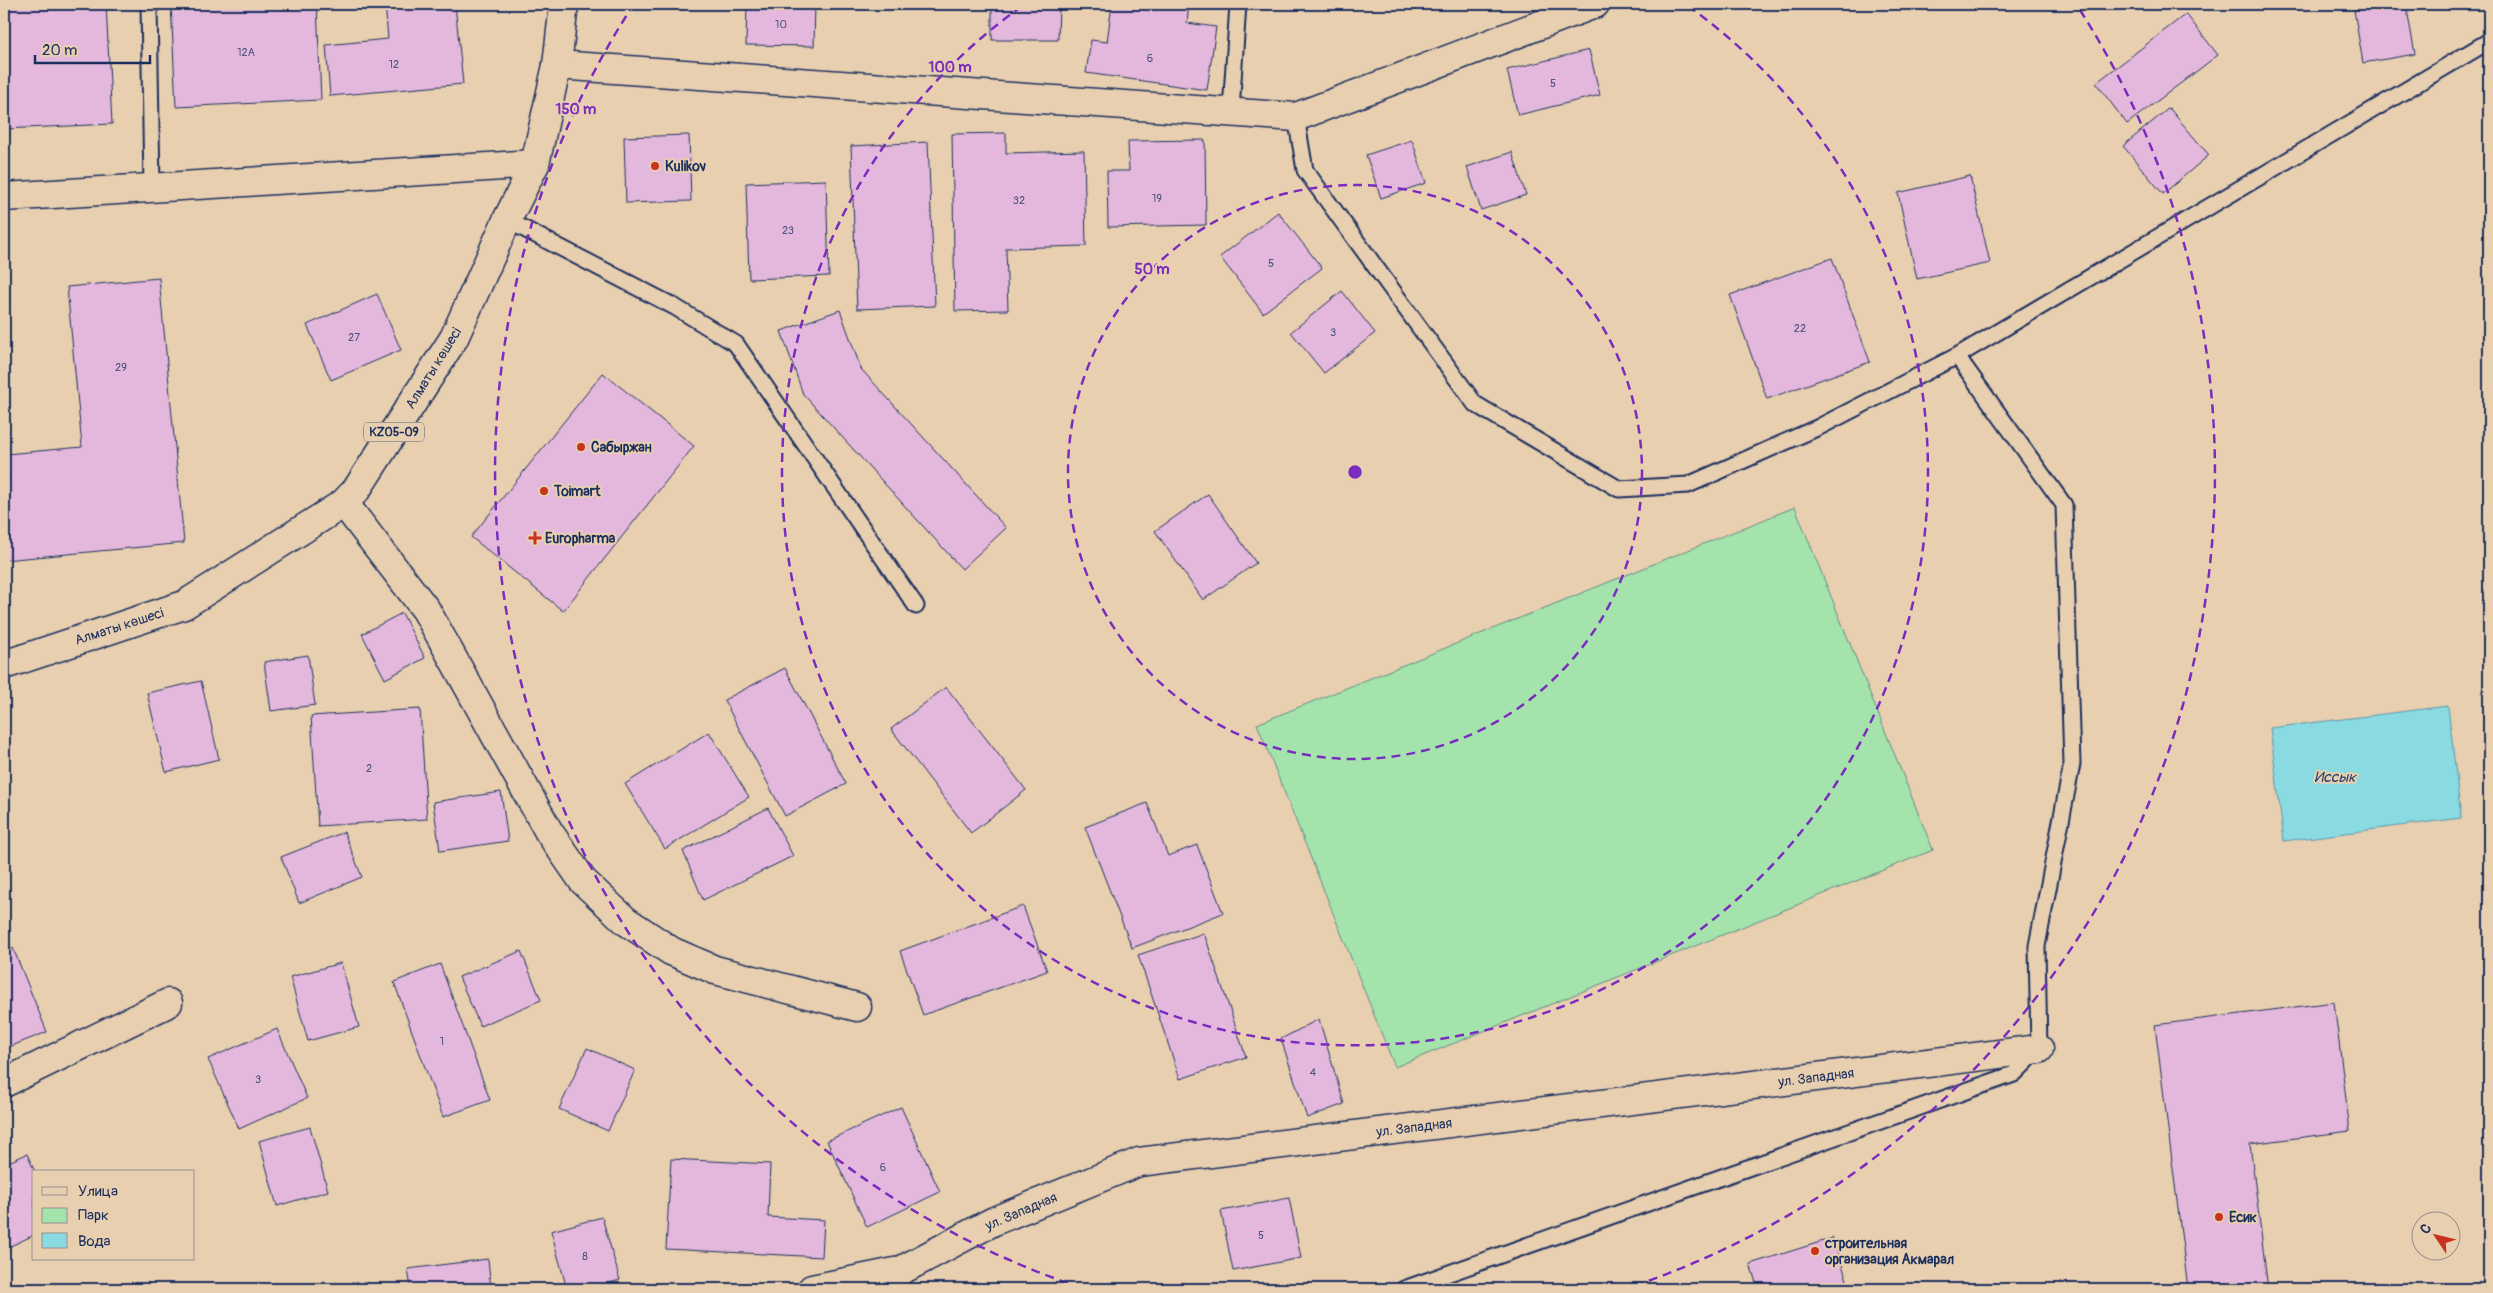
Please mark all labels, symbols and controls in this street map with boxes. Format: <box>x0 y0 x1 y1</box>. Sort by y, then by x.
house number: 10 <box>775 18 787 31</box>
scale bar <box>35 32 150 64</box>
text: 20 m <box>42 41 77 60</box>
house number: 12А <box>237 46 255 59</box>
house number: 6 <box>1147 52 1153 65</box>
house number: 12 <box>389 58 399 71</box>
text: 100 m <box>929 58 971 77</box>
house number: 5 <box>1550 77 1556 90</box>
text: 150 m <box>556 100 596 119</box>
place label: Kulikov <box>665 158 707 175</box>
marker: Kulikov <box>649 160 661 172</box>
house number: 19 <box>1152 192 1162 205</box>
house number: 32 <box>1013 194 1025 207</box>
house number: 23 <box>782 224 794 237</box>
house number: 5 <box>1268 257 1274 270</box>
text: 50 m <box>1135 260 1169 279</box>
house number: 22 <box>1794 322 1806 335</box>
street label: Алматы көшесі <box>402 324 465 412</box>
house number: 3 <box>1330 326 1336 339</box>
house number: 27 <box>348 331 360 344</box>
house number: 29 <box>115 361 127 374</box>
road number: KZ05-09 <box>364 422 424 442</box>
place label: Сабыржан <box>591 439 652 456</box>
marker: Сабыржан <box>575 441 587 453</box>
centre of rings <box>1346 463 1364 481</box>
place label: Toimart <box>553 483 601 500</box>
marker: Toimart <box>538 485 550 497</box>
place label: Europharma <box>545 530 616 547</box>
marker: Europharma <box>529 532 541 544</box>
street label: Алматы көшесі <box>72 604 166 649</box>
house number: 2 <box>366 762 372 775</box>
water label: Иссык <box>2314 768 2357 787</box>
house number: 1 <box>440 1035 444 1048</box>
street label: ул. Западная <box>1776 1064 1855 1091</box>
house number: 4 <box>1310 1066 1317 1079</box>
house number: 3 <box>255 1073 261 1086</box>
street label: ул. Западная <box>1374 1114 1453 1141</box>
house number: 6 <box>880 1161 886 1174</box>
legend <box>32 1170 195 1260</box>
text: Улица <box>78 1182 118 1201</box>
street label: ул. Западная <box>982 1189 1060 1235</box>
text: Парк <box>78 1206 109 1225</box>
place label: Есик <box>2229 1209 2257 1226</box>
north arrow <box>2410 1210 2460 1260</box>
marker: Есик <box>2213 1211 2225 1223</box>
text: С <box>2416 1220 2435 1237</box>
house number: 5 <box>1258 1229 1264 1242</box>
text: Вода <box>78 1232 111 1251</box>
place label: строительная организация Акмарал <box>1824 1235 1954 1268</box>
marker: строительная организация Акмарал <box>1809 1245 1821 1257</box>
house number: 8 <box>582 1250 588 1263</box>

